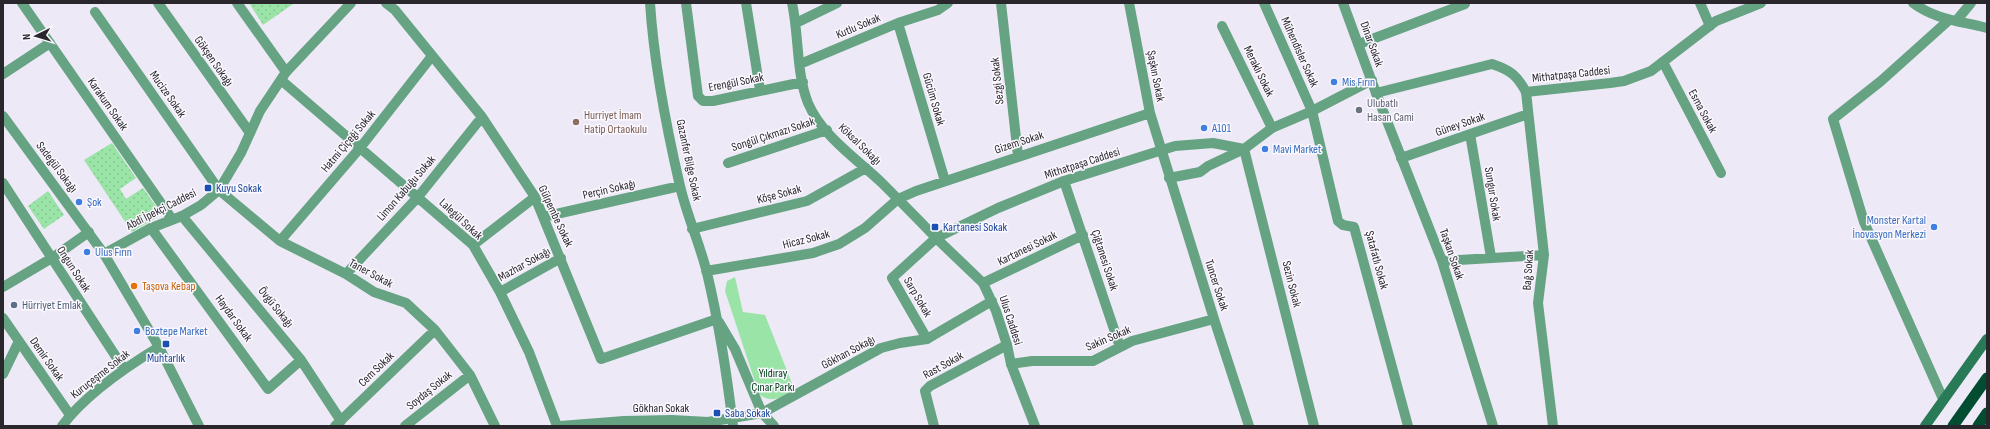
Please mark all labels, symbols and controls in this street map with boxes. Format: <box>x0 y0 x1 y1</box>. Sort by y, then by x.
street label: Kutlu Sokak <box>834 10 883 43</box>
street label: Mühendisler Sokak <box>1277 15 1322 90</box>
north arrow <box>16 16 56 56</box>
street label: Dinar Sokak <box>1356 19 1387 69</box>
text: N <box>20 33 33 40</box>
street label: Gökşen Sokağı <box>191 33 236 89</box>
street label: Meraklı Sokak <box>1240 43 1277 99</box>
street label: Şaşkın Sokak <box>1143 49 1168 103</box>
street label: Sezgi Sokak <box>988 56 1007 105</box>
street label: Mithatpaşa Caddesi <box>1531 63 1611 86</box>
street label: Mucize Sokak <box>146 68 189 121</box>
street label: Erengül Sokak <box>707 70 765 95</box>
street label: Gücüm Sokak <box>919 71 948 128</box>
street label: Karakum Sokak <box>84 75 131 134</box>
place label: Mis Fırın <box>1342 75 1375 90</box>
marker: Mis Fırın <box>1329 77 1339 87</box>
street label: Esma Sokak <box>1685 87 1720 136</box>
place label: Ulubatlı Hasan Cami <box>1367 96 1414 125</box>
marker: Ulubatlı Hasan Cami <box>1354 105 1364 115</box>
street label: Hatmi Çiçeği Sokak <box>318 107 379 176</box>
place label: Hurriyet İmam Hatip Ortaokulu <box>584 108 647 137</box>
street label: Güney Sokak <box>1433 109 1487 140</box>
street label: Songül Çıkmazı Sokak <box>730 114 817 155</box>
marker: Hurriyet İmam Hatip Ortaokulu <box>571 117 581 127</box>
street label: Gazanfer Bilge Sokak <box>673 118 705 203</box>
street label: Köksal Sokağı <box>835 120 884 169</box>
place label: A101 <box>1211 121 1232 136</box>
marker: A101 <box>1199 123 1209 133</box>
street label: Gizem Sokak <box>993 127 1046 157</box>
street label: Sadegül Sokağı <box>33 139 81 196</box>
place label: Mavi Market <box>1273 142 1322 157</box>
street label: Mithatpaşa Caddesi <box>1043 144 1122 183</box>
marker: Mavi Market <box>1260 144 1270 154</box>
street label: Limon Kabuğu Sokak <box>374 152 439 224</box>
street label: Sungur Sokak <box>1481 166 1504 222</box>
street label: Perçin Sokağı <box>581 176 637 203</box>
place label: Kuyu Sokak <box>216 181 262 196</box>
street label: Köşe Sokak <box>755 181 803 208</box>
marker: Kuyu Sokak <box>203 183 213 193</box>
street label: Gülpembe Sokak <box>535 183 577 250</box>
street label: Abdi İpekçi Caddesi <box>123 185 199 234</box>
place label: Şok <box>87 195 102 210</box>
street label: Lalegül Sokak <box>436 195 486 244</box>
marker: Şok <box>74 197 84 207</box>
place label: Monster Kartal İnovasyon Merkezi <box>1852 213 1926 242</box>
place label: Kartanesi̇ Sokak <box>943 220 1008 235</box>
marker: Kartanesi̇ Sokak <box>930 222 940 232</box>
marker: Monster Kartal İnovasyon Merkezi <box>1929 222 1939 232</box>
street label: Hicaz Sokak <box>781 226 831 253</box>
street label: Kartanesi Sokak <box>995 227 1060 269</box>
street label: Taşkan Sokak <box>1436 227 1467 282</box>
street label: Çiğtanesi Sokak <box>1088 228 1122 293</box>
street label: Şatafatlı Sokak <box>1362 229 1392 291</box>
street label: Ongun Sokak <box>53 243 94 295</box>
street label: Mazhar Sokağı <box>495 244 553 285</box>
place label: Ulus Fırın <box>95 245 132 260</box>
marker: Ulus Fırın <box>82 247 92 257</box>
street label: Bağ Sokak <box>1520 249 1537 291</box>
street label: Taner Sokak <box>346 256 396 292</box>
street label: Tuncer Sokak <box>1201 258 1232 313</box>
street label: Sezin Sokak <box>1278 259 1305 309</box>
street label: Sarp Sokak <box>900 274 935 320</box>
place label: Taşova Kebap <box>142 279 196 294</box>
marker: Taşova Kebap <box>129 281 139 291</box>
street label: Övgü Sokağı <box>255 284 297 331</box>
street label: Haydar Sokak <box>212 292 256 345</box>
street label: Ulus Caddesi <box>996 294 1026 347</box>
place label: Hürriyet Emlak <box>22 298 82 313</box>
marker: Hürriyet Emlak <box>9 300 19 310</box>
street label: Sakin Sokak <box>1083 322 1133 355</box>
place label: Boztepe Market <box>145 324 208 339</box>
marker: Boztepe Market <box>132 326 142 336</box>
street label: Gökhan Sokağı <box>819 332 878 373</box>
street label: Demir Sokak <box>26 335 67 384</box>
marker: Muhtarlık <box>161 339 171 349</box>
street label: Kuruçeşme Sokak <box>68 346 133 402</box>
street label: Cem Sokak <box>355 348 398 390</box>
street label: Rast Sokak <box>920 348 966 383</box>
place label: Muhtarlık <box>147 351 185 366</box>
park label: Yıldıray Çınar Parkı <box>752 366 794 395</box>
street label: Soydaş Sokak <box>403 367 455 413</box>
street label: Gökhan Sokak <box>633 401 690 416</box>
place label: Saba Sokak <box>725 406 771 421</box>
marker: Saba Sokak <box>712 408 722 418</box>

